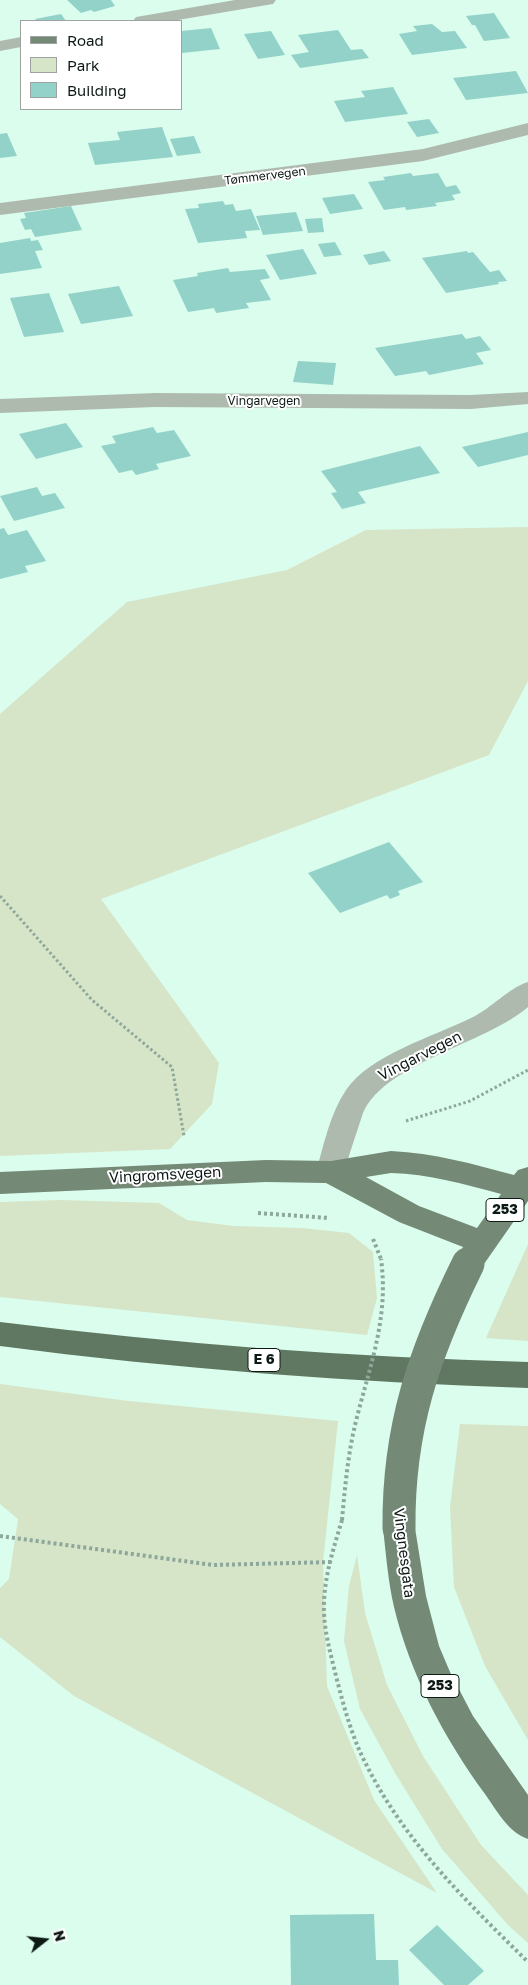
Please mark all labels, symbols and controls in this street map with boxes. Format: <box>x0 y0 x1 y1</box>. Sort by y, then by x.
legend <box>20 20 182 110</box>
text: Road <box>67 31 104 49</box>
text: Park <box>67 56 99 74</box>
text: Building <box>67 81 127 99</box>
street label: Tømmervegen <box>223 164 307 188</box>
street label: Vingarvegen <box>228 394 300 408</box>
street label: Vingarvegen <box>375 1027 465 1085</box>
street label: Vingromsvegen <box>108 1163 222 1187</box>
road number: 253 <box>486 1198 524 1222</box>
road number: E 6 <box>248 1348 280 1372</box>
street label: Vingnesgata <box>390 1507 418 1599</box>
road number: 253 <box>421 1674 459 1698</box>
north arrow <box>20 1915 70 1965</box>
text: N <box>50 1928 70 1943</box>

